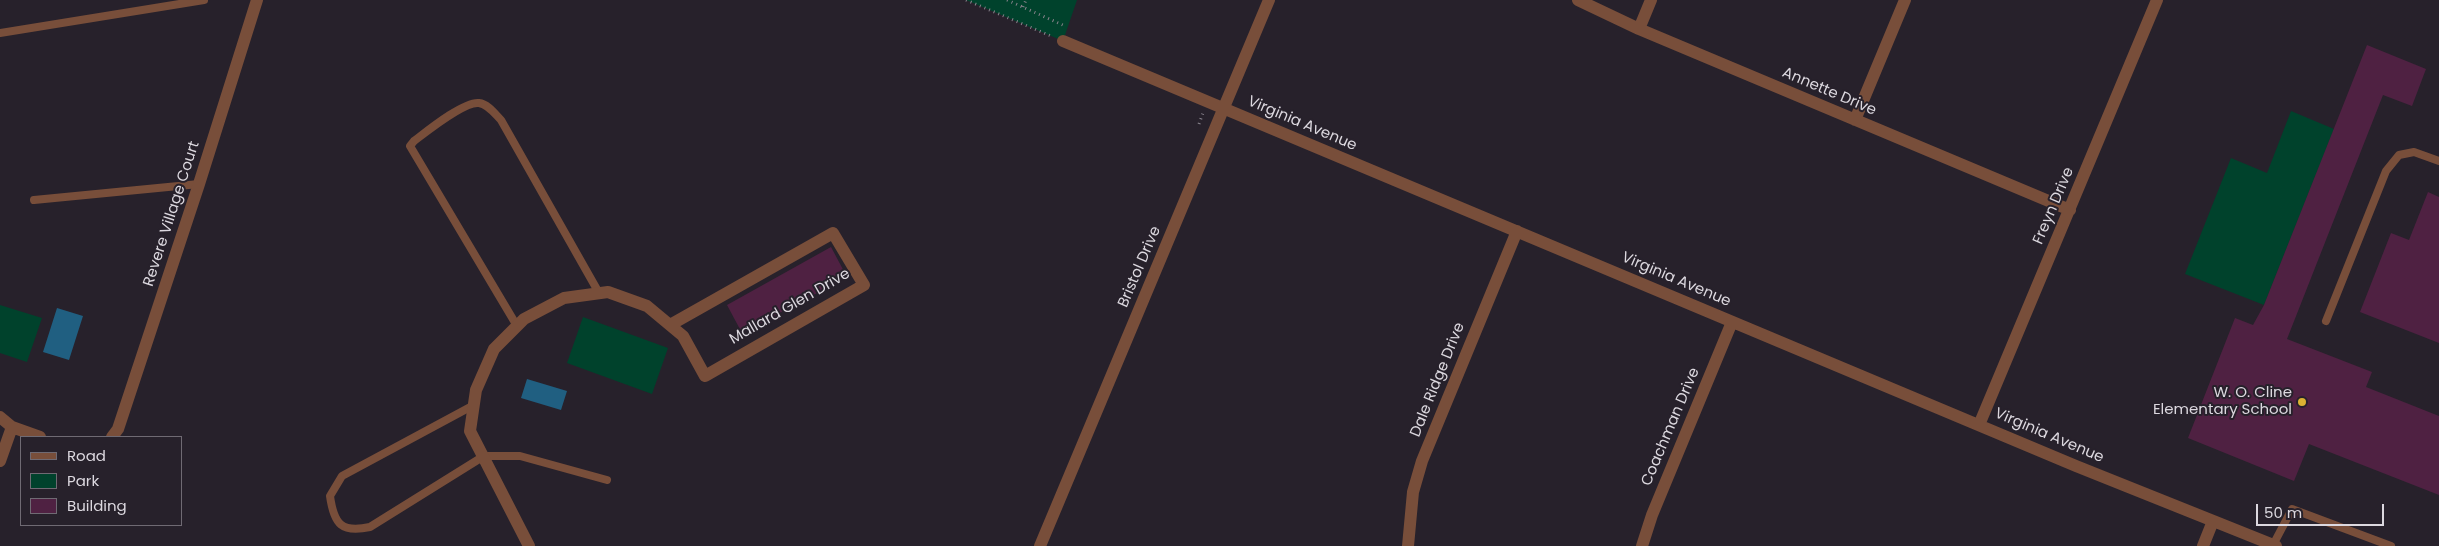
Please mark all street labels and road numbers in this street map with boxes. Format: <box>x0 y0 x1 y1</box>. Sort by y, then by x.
street label: Annette Drive <box>1779 64 1879 120</box>
street label: Virginia Avenue <box>1245 93 1359 155</box>
street label: Revere Village Court <box>140 139 204 289</box>
street label: Freyn Drive <box>2030 165 2078 247</box>
street label: Bristol Drive <box>1115 224 1165 310</box>
street label: Virginia Avenue <box>1619 249 1733 311</box>
street label: Mallard Glen Drive <box>727 265 853 349</box>
street label: Dale Ridge Drive <box>1407 320 1469 440</box>
street label: Coachman Drive <box>1638 365 1704 489</box>
street label: Virginia Avenue <box>1992 405 2106 467</box>

